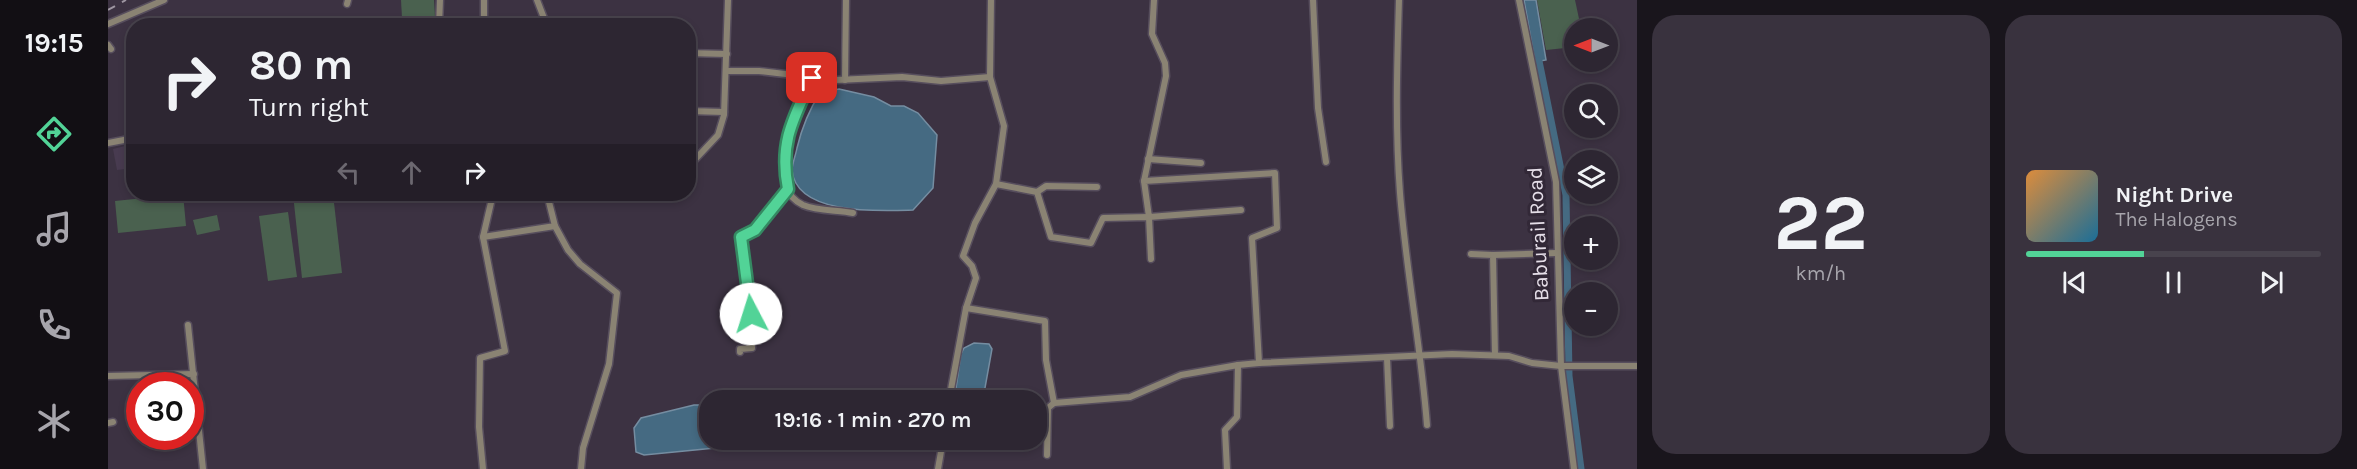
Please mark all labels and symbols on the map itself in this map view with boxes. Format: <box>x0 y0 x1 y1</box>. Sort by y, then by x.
north arrow <box>1564 18 1618 72</box>
pin <box>786 52 837 103</box>
street label: Baburail Road <box>1522 166 1554 302</box>
position arrow <box>719 282 783 346</box>
speed limit sign: 30 <box>126 372 204 450</box>

